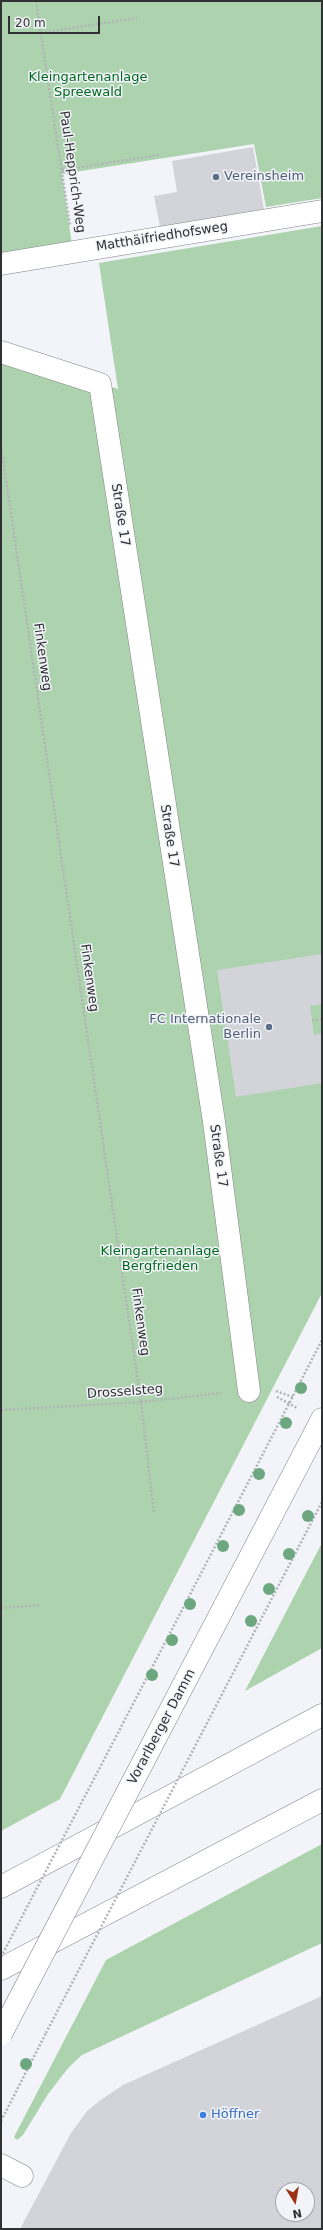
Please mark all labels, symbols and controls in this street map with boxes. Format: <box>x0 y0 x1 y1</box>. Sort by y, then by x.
scale bar <box>10 8 102 34</box>
text: 20 m <box>15 16 46 30</box>
park label: Kleingartenanlage Spreewald <box>29 70 147 101</box>
street label: Paul-Hepprich-Weg <box>56 110 88 234</box>
place label: Vereinsheim <box>224 169 304 185</box>
marker: Vereinsheim <box>211 172 221 182</box>
street label: Matthäifriedhofsweg <box>95 219 229 255</box>
street label: Straße 17 <box>107 482 133 548</box>
street label: Finkenweg <box>30 622 54 692</box>
street label: Straße 17 <box>156 803 182 869</box>
street label: Finkenweg <box>77 943 101 1013</box>
place label: FC Internationale Berlin <box>149 1012 261 1043</box>
marker: FC Internationale Berlin <box>264 1022 274 1032</box>
street label: Straße 17 <box>206 1123 230 1189</box>
park label: Kleingartenanlage Bergfrieden <box>101 1244 219 1275</box>
street label: Finkenweg <box>128 1287 152 1357</box>
street label: Drosselsteg <box>86 1382 164 1402</box>
street label: Vorarlberger Damm <box>125 1667 199 1787</box>
place label: Höffner <box>211 2107 259 2123</box>
marker: Höffner <box>198 2110 208 2120</box>
north arrow <box>275 2182 315 2222</box>
text: N <box>291 2206 303 2221</box>

